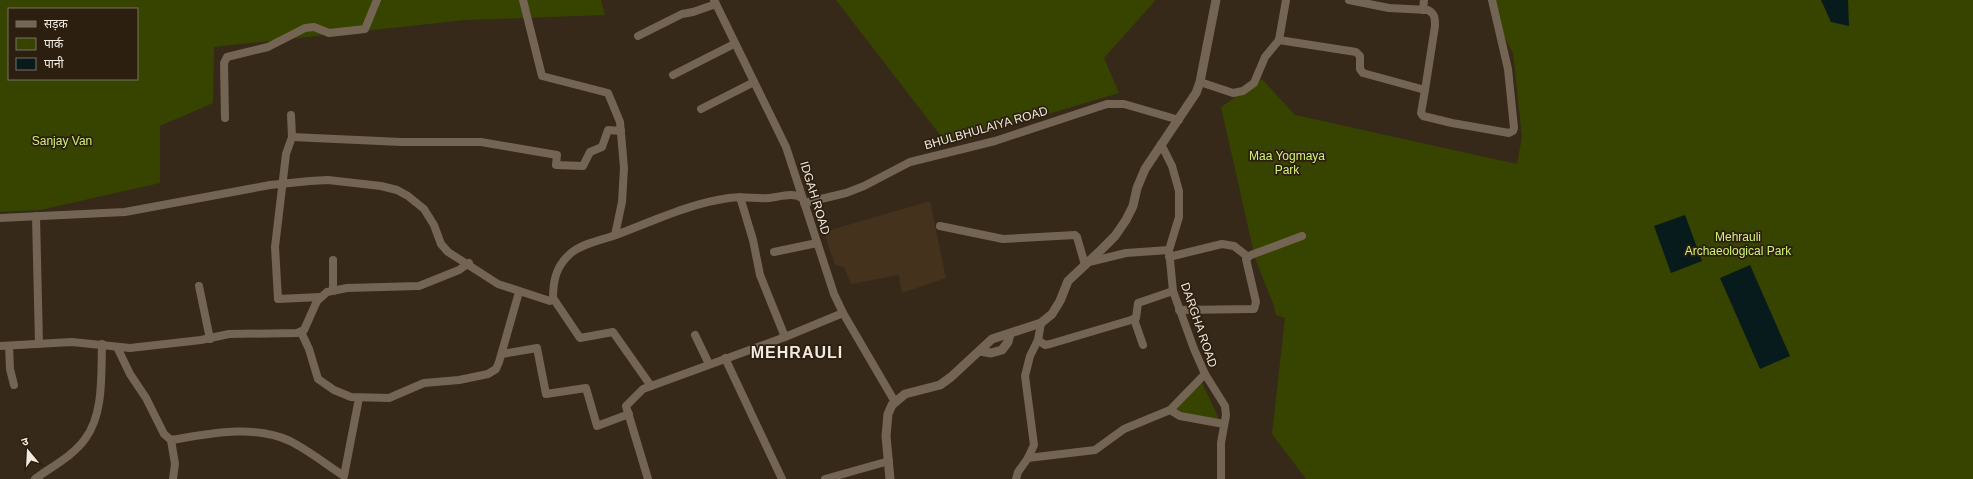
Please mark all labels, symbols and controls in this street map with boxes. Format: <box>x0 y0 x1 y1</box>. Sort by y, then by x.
legend <box>8 8 138 80</box>
text: सड़क <box>44 17 69 31</box>
text: पार्क <box>44 37 64 51</box>
text: पानी <box>44 56 65 71</box>
street label: BHULBHULAIYA ROAD <box>923 104 1050 152</box>
park label: Sanjay Van <box>32 134 92 148</box>
park label: Maa Yogmaya Park <box>1249 149 1325 177</box>
street label: IDGAH ROAD <box>797 160 833 237</box>
park label: Mehrauli Archaeological Park <box>1685 230 1792 258</box>
street label: DARGHA ROAD <box>1178 281 1220 370</box>
district label: MEHRAULI <box>751 344 843 361</box>
north arrow <box>8 431 48 471</box>
text: उ <box>20 435 30 448</box>

